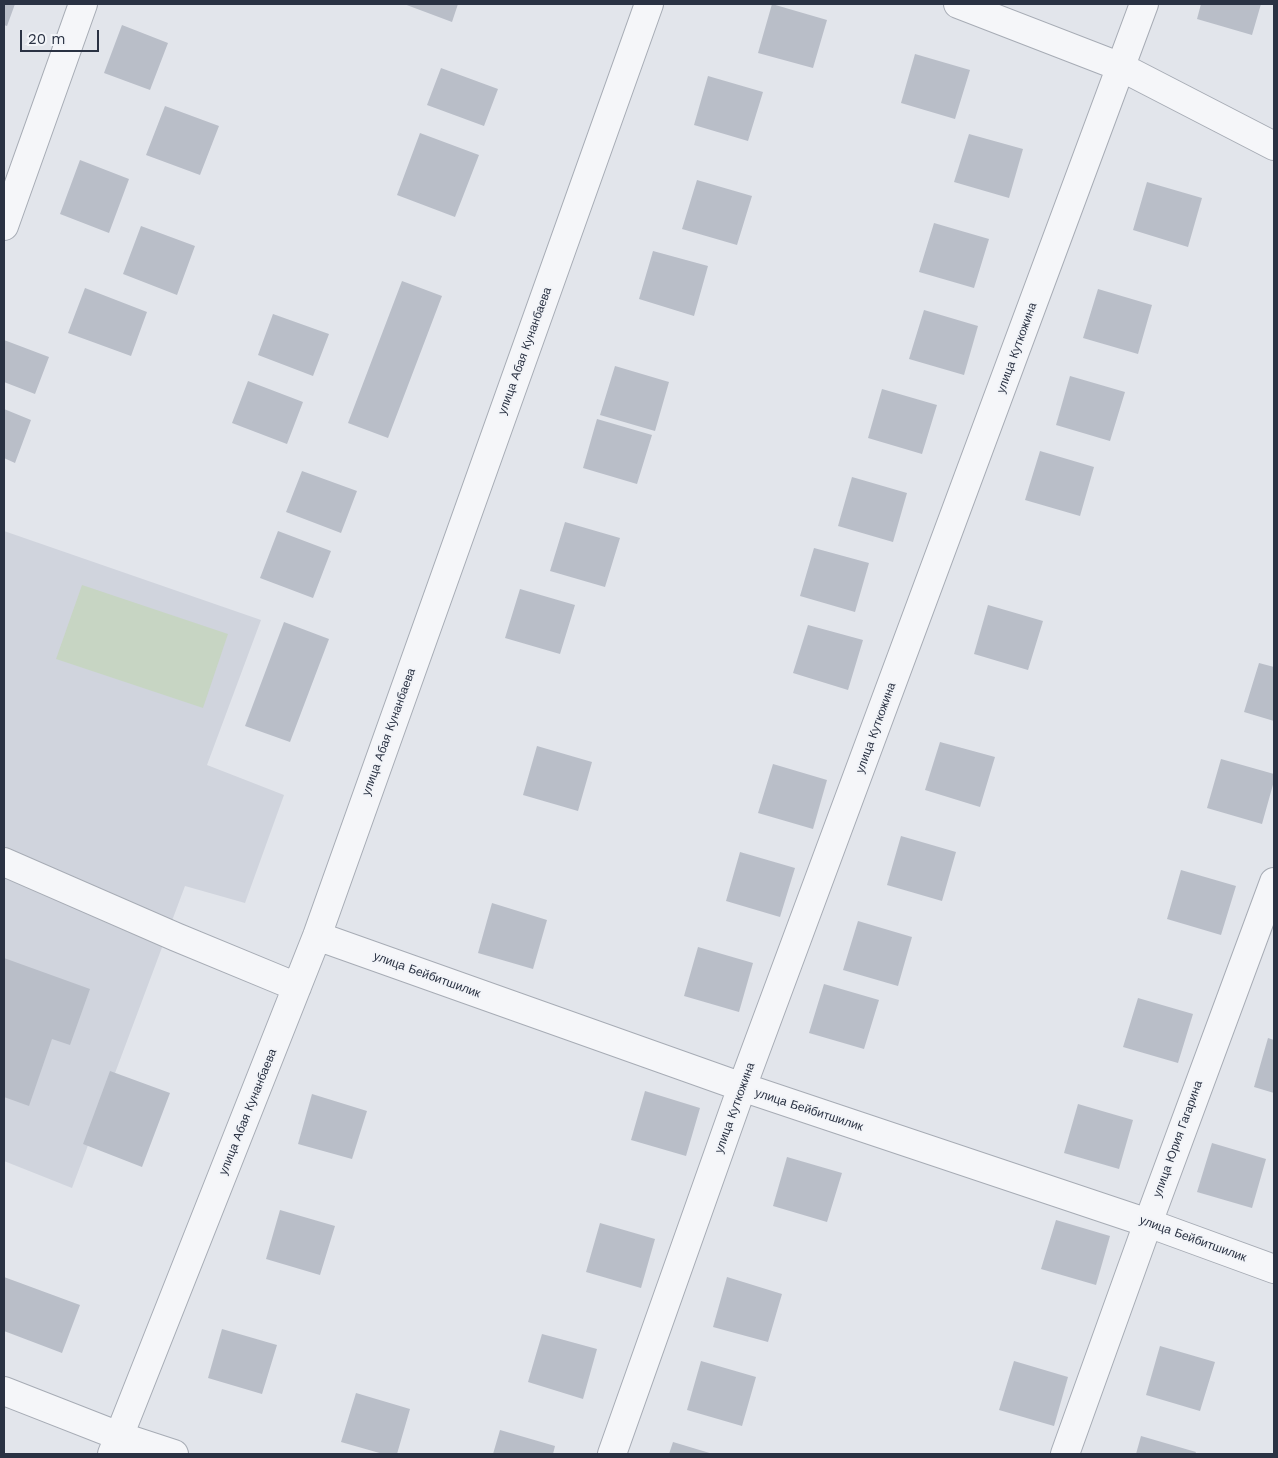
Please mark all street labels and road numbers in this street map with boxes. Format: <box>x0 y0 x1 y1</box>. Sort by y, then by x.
street label: улица Абая Кунанбаева <box>495 285 555 417</box>
street label: улица Куткожина <box>994 301 1040 395</box>
street label: улица Абая Кунанбаева <box>359 666 419 798</box>
street label: улица Куткожина <box>853 681 899 775</box>
street label: улица Бейбитшилик <box>372 949 482 1001</box>
street label: улица Абая Кунанбаева <box>216 1047 280 1177</box>
street label: улица Куткожина <box>712 1061 758 1155</box>
street label: улица Юрия Гагарина <box>1150 1079 1206 1199</box>
street label: улица Бейбитшилик <box>753 1086 865 1134</box>
street label: улица Бейбитшилик <box>1138 1213 1248 1265</box>

